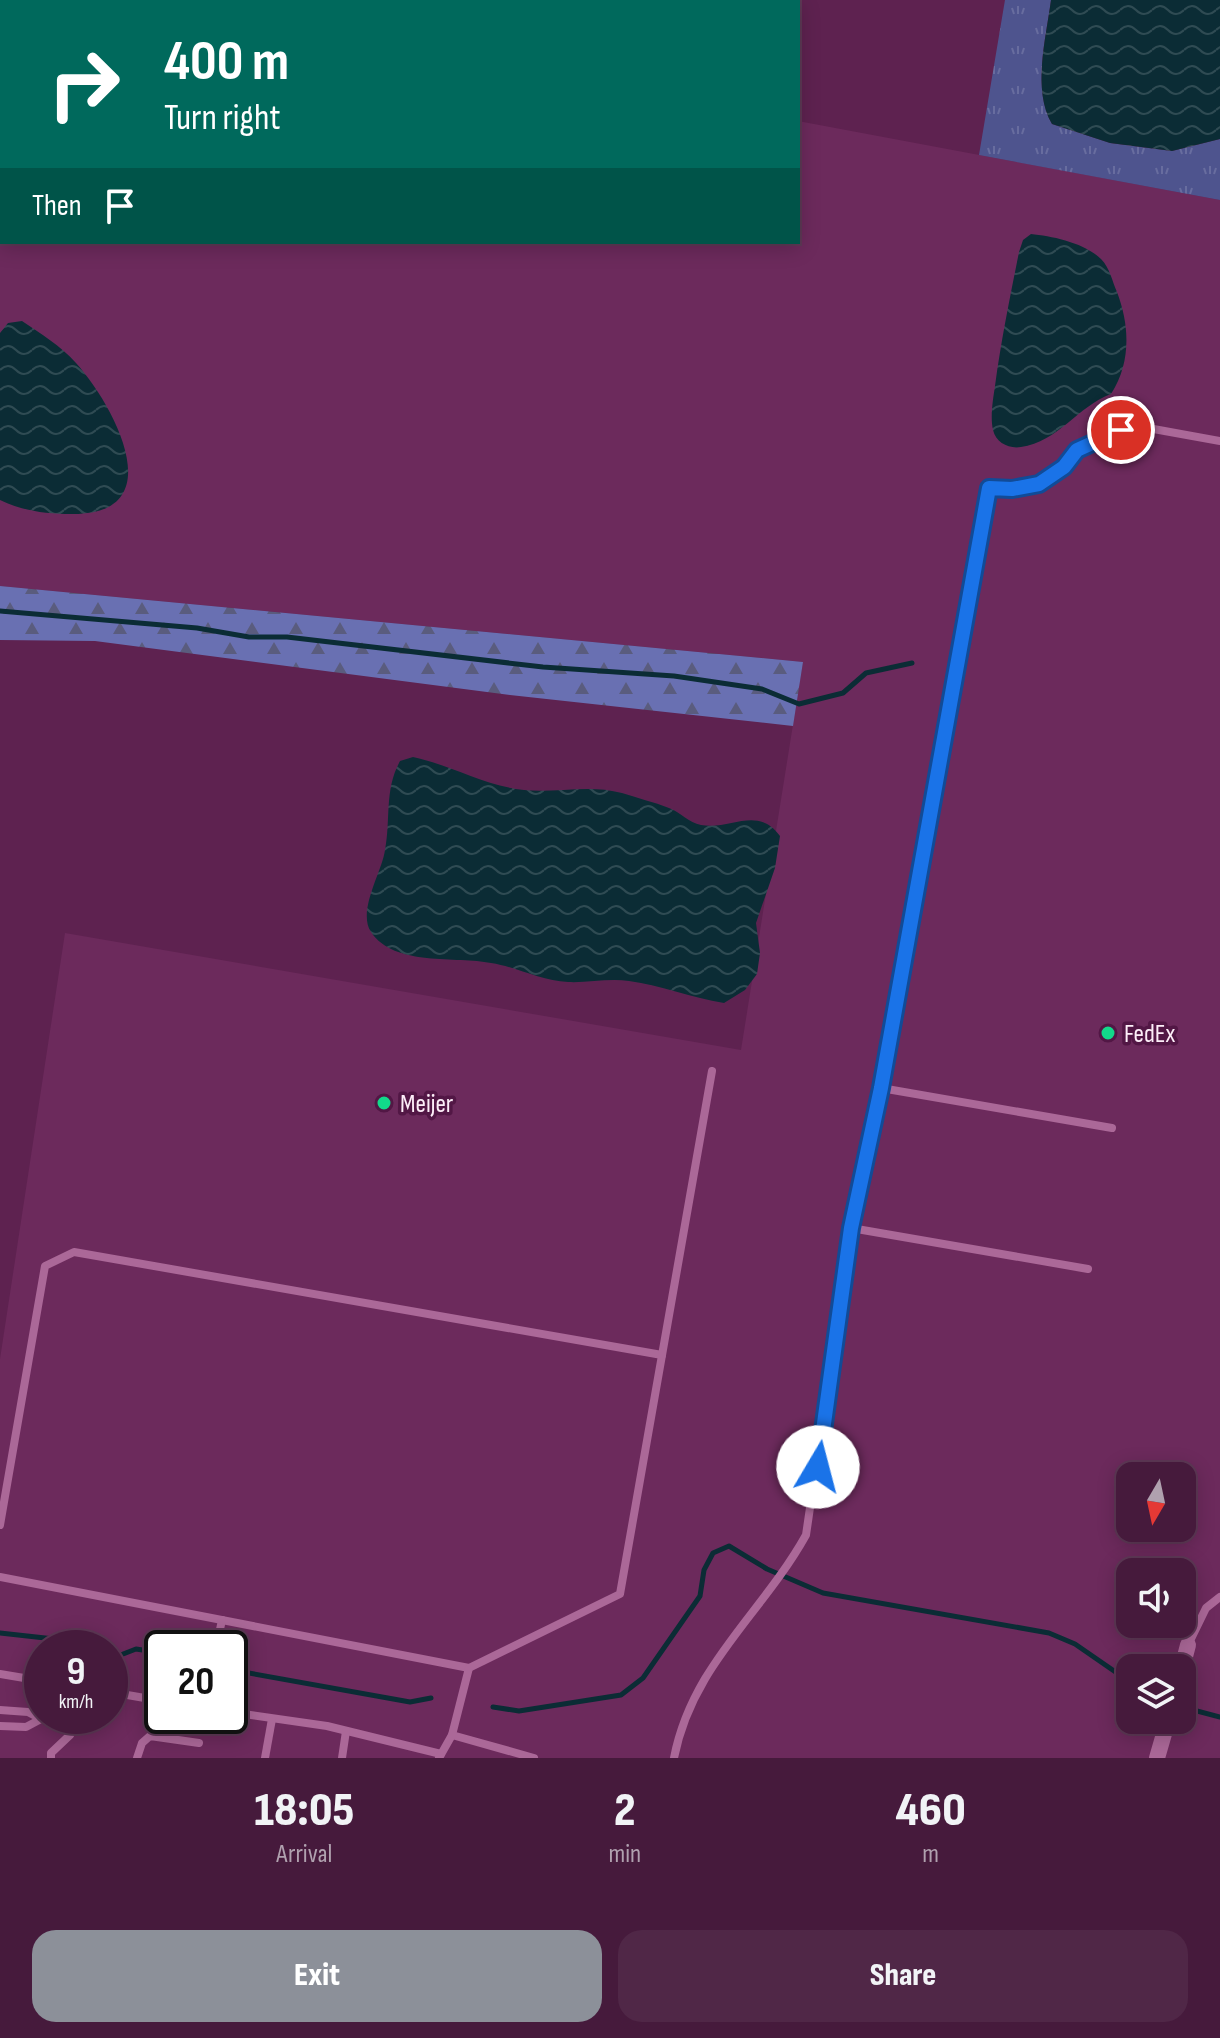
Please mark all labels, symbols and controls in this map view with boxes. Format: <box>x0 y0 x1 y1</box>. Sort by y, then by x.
text: 400 m <box>164 29 289 96</box>
icon: right <box>32 32 136 136</box>
text: Turn right <box>164 97 281 140</box>
icon: arrive <box>98 184 142 228</box>
text: Then <box>32 188 82 224</box>
pin <box>1087 396 1155 464</box>
icon: arrive <box>1099 408 1143 452</box>
place label: FedEx <box>1124 1019 1175 1050</box>
marker: FedEx <box>1099 1024 1117 1042</box>
place label: Meijer <box>400 1089 454 1120</box>
marker: Meijer <box>375 1094 393 1112</box>
position arrow <box>776 1425 860 1509</box>
north arrow <box>1116 1462 1196 1542</box>
map controls <box>1116 1462 1196 1734</box>
button: sound <box>1116 1558 1196 1638</box>
speed limit sign: 20 <box>144 1630 248 1734</box>
text: 9 <box>67 1648 85 1696</box>
button: layers <box>1116 1654 1196 1734</box>
text: km/h <box>59 1690 93 1714</box>
text: 18:05 <box>254 1782 354 1839</box>
text: 2 <box>614 1782 636 1839</box>
text: 460 <box>895 1782 966 1839</box>
text: Arrival <box>276 1839 332 1870</box>
text: min <box>609 1839 641 1870</box>
text: m <box>922 1839 939 1870</box>
button: Exit <box>32 1930 602 2022</box>
button: Share <box>618 1930 1188 2022</box>

